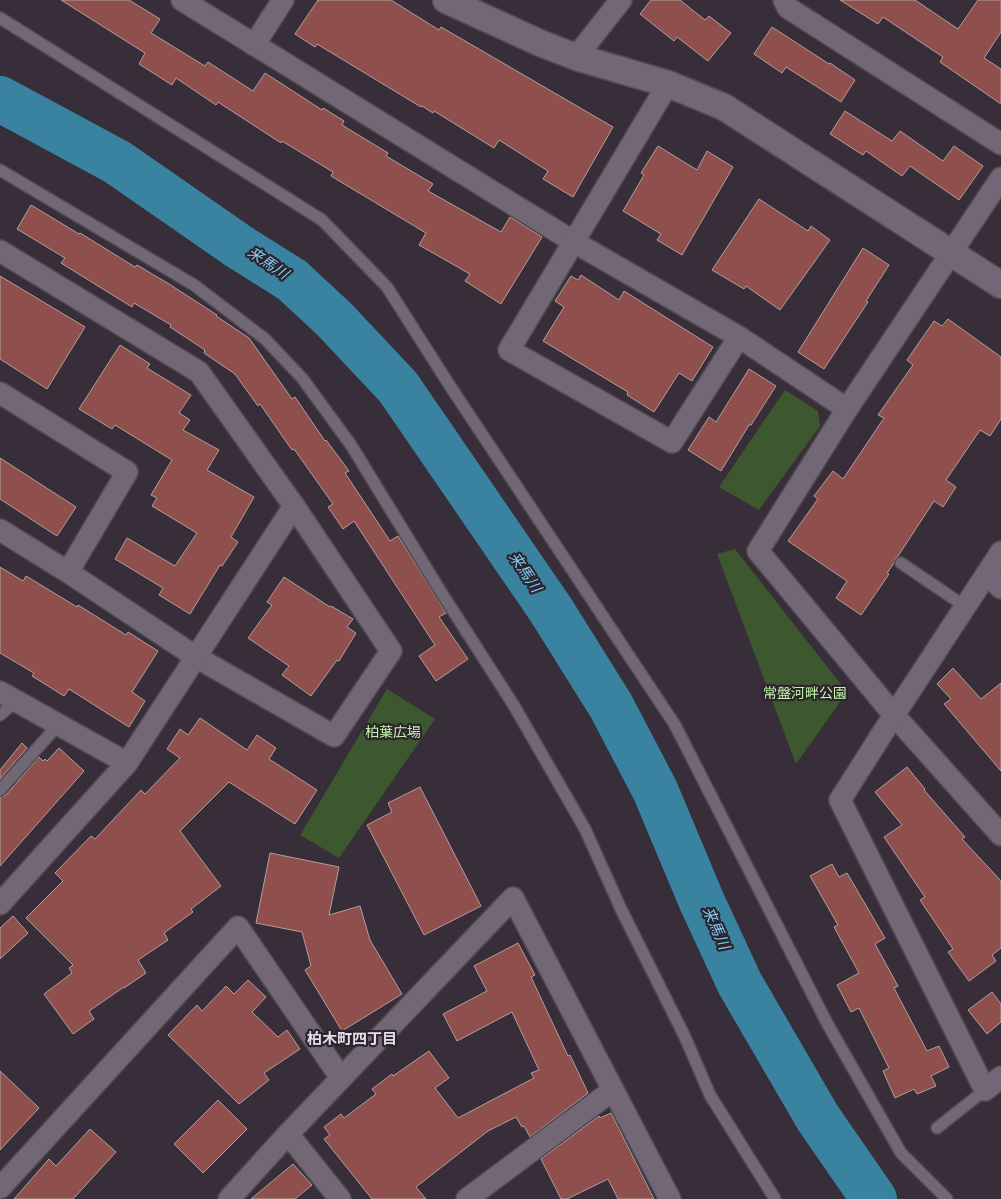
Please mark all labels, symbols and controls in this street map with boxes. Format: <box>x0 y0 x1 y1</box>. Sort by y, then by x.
water label: 来馬川 <box>244 243 293 284</box>
water label: 来馬川 <box>505 548 546 597</box>
park label: 常盤河畔公園 <box>763 685 847 702</box>
park label: 柏葉広場 <box>365 724 421 741</box>
water label: 来馬川 <box>699 904 734 954</box>
district label: 柏木町四丁目 <box>307 1030 397 1048</box>

